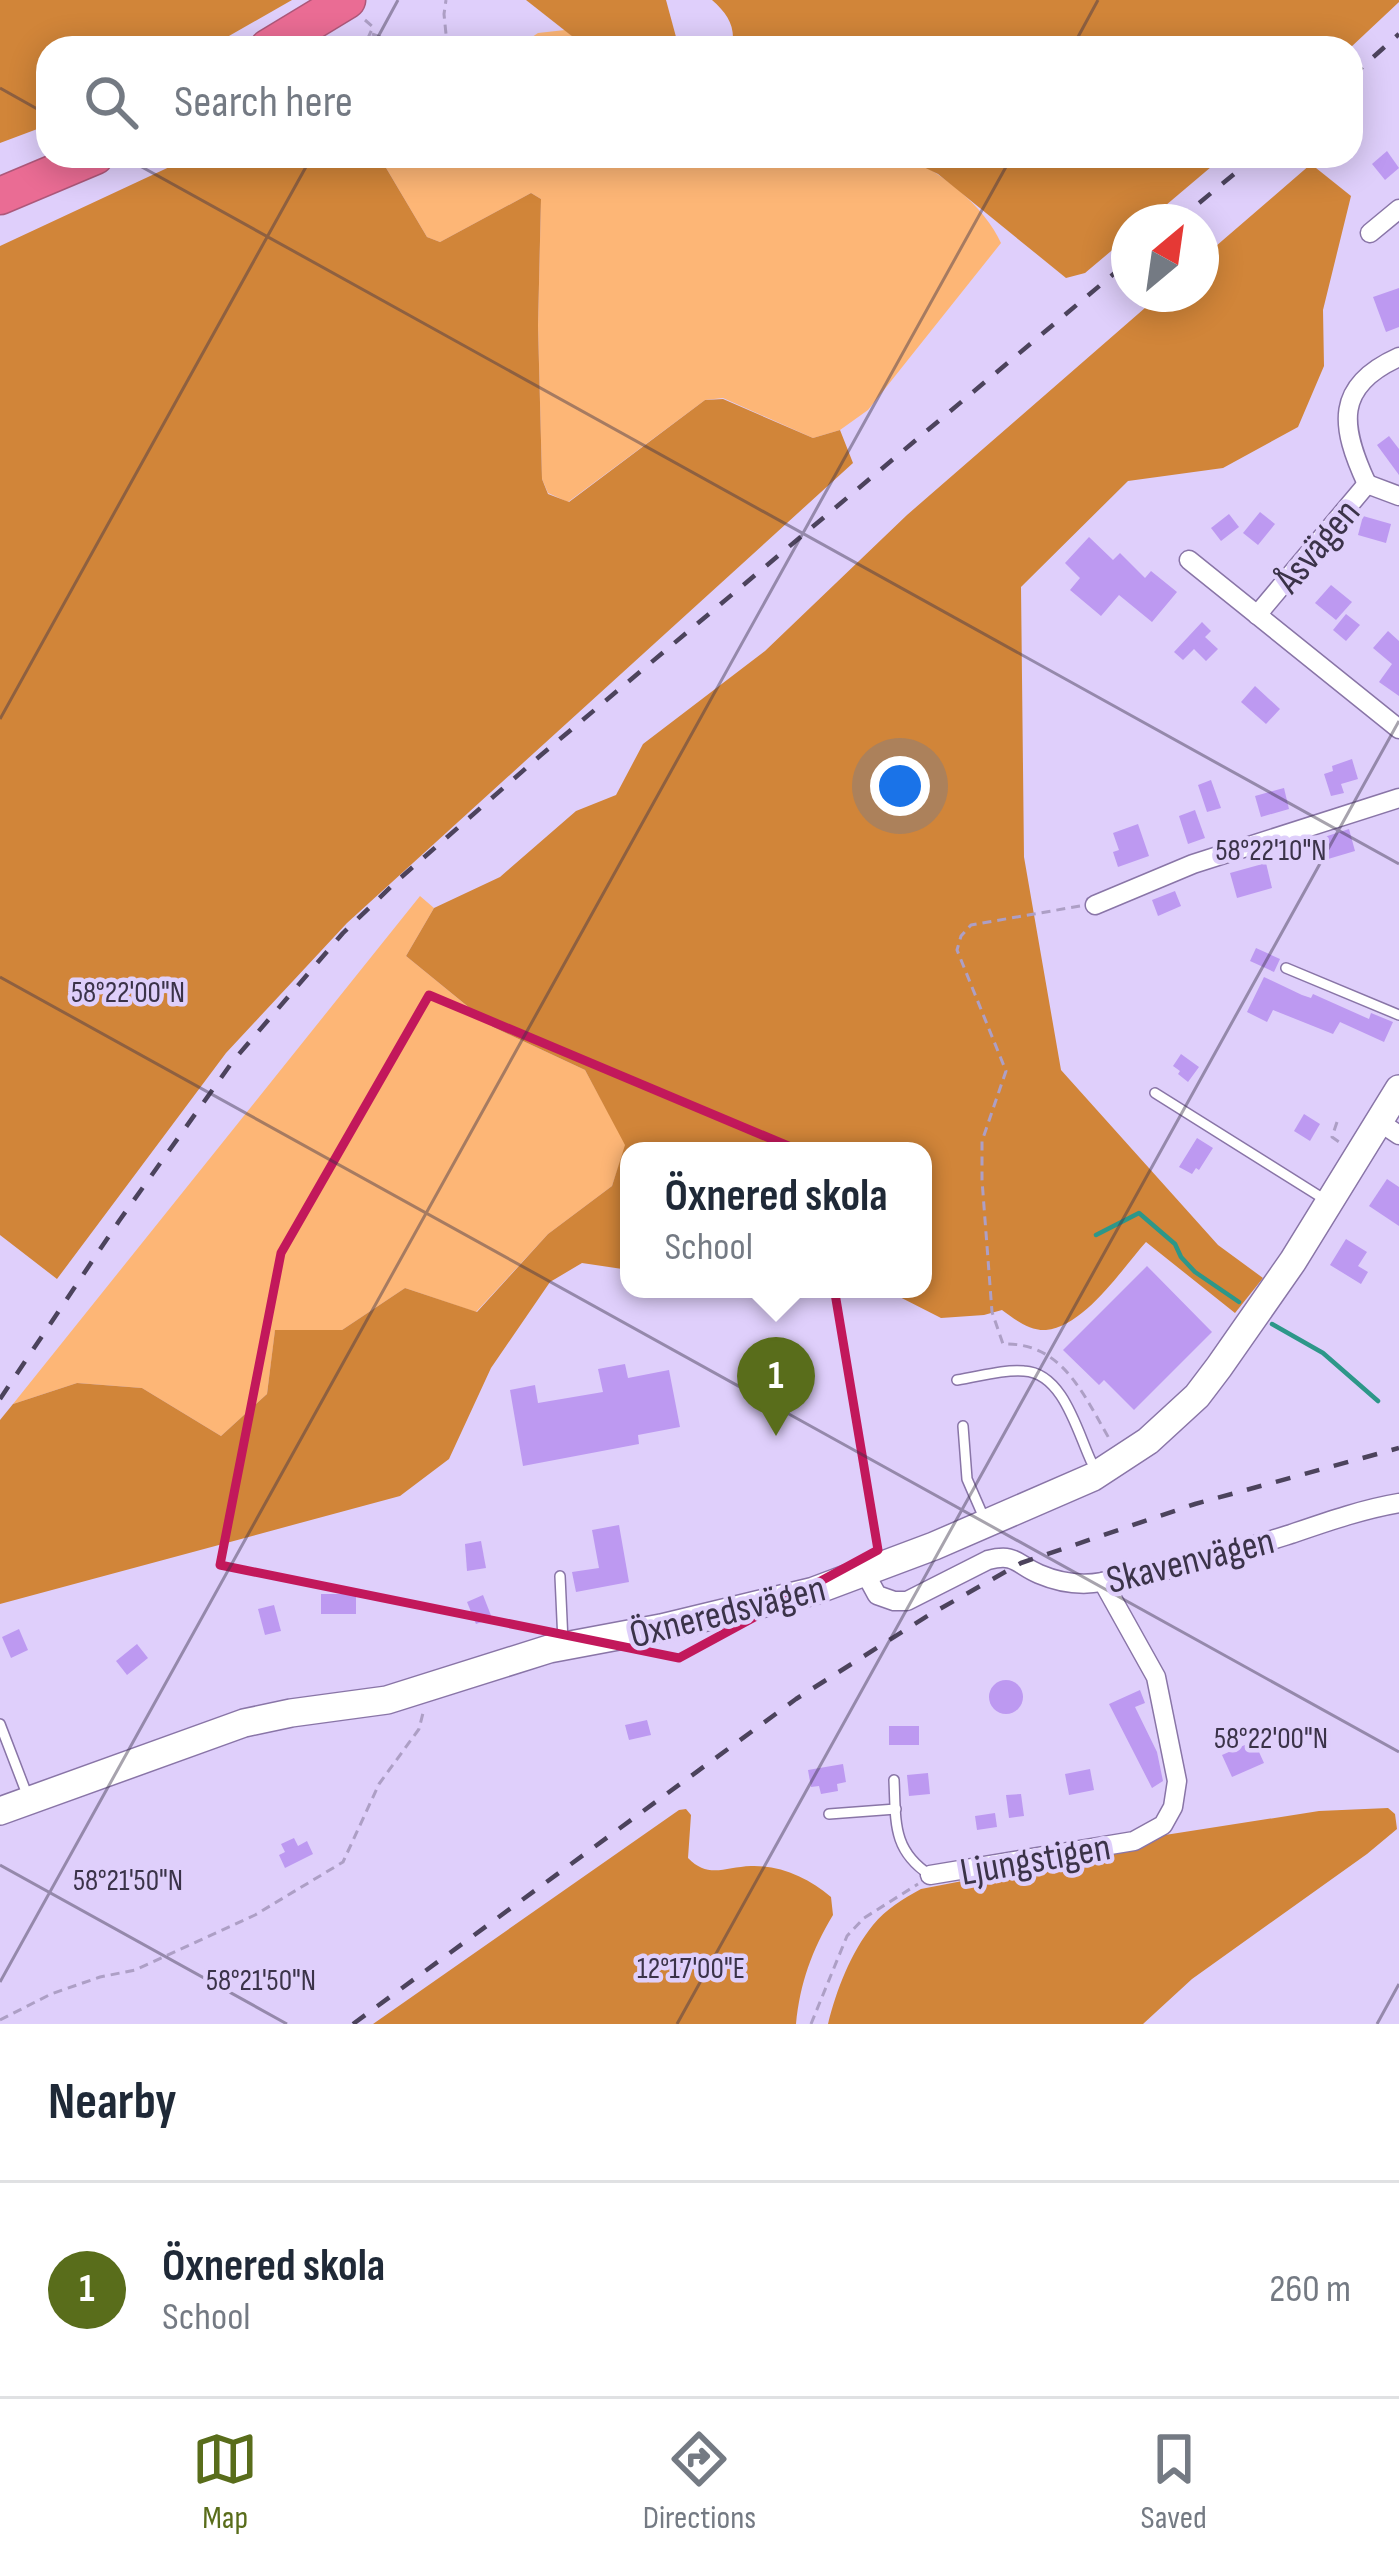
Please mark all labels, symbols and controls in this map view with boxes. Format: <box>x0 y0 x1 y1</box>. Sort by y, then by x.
search box <box>36 36 1363 168</box>
icon: search <box>78 69 144 135</box>
text: Search here <box>174 75 353 130</box>
north arrow <box>1111 204 1219 312</box>
street label: Åsvägen <box>1265 490 1371 604</box>
your location <box>870 756 930 816</box>
text: 58°22'10"N <box>1215 833 1327 869</box>
text: 58°22'00"N <box>71 975 185 1011</box>
popup <box>620 1142 932 1298</box>
text: Öxnered skola <box>664 1169 888 1224</box>
text: School <box>664 1224 753 1271</box>
pin: 1 <box>737 1337 815 1436</box>
street label: Skavenvägen <box>1102 1518 1279 1605</box>
street label: Öxneredsvägen <box>625 1565 830 1659</box>
text: 58°22'00"N <box>1214 1721 1328 1757</box>
street label: Ljungstigen <box>957 1824 1114 1897</box>
text: 58°21'50"N <box>73 1863 183 1899</box>
text: 12°17'00"E <box>637 1951 745 1987</box>
text: 58°21'50"N <box>206 1963 316 1999</box>
text: Nearby <box>48 2072 177 2133</box>
text: Öxnered skola <box>162 2239 385 2294</box>
text: 1 <box>79 2266 95 2313</box>
text: 260 m <box>1269 2266 1351 2313</box>
text: School <box>162 2294 251 2341</box>
tab: Map <box>192 2426 258 2538</box>
tab: Directions <box>643 2426 756 2538</box>
tab: Saved <box>1141 2426 1207 2538</box>

